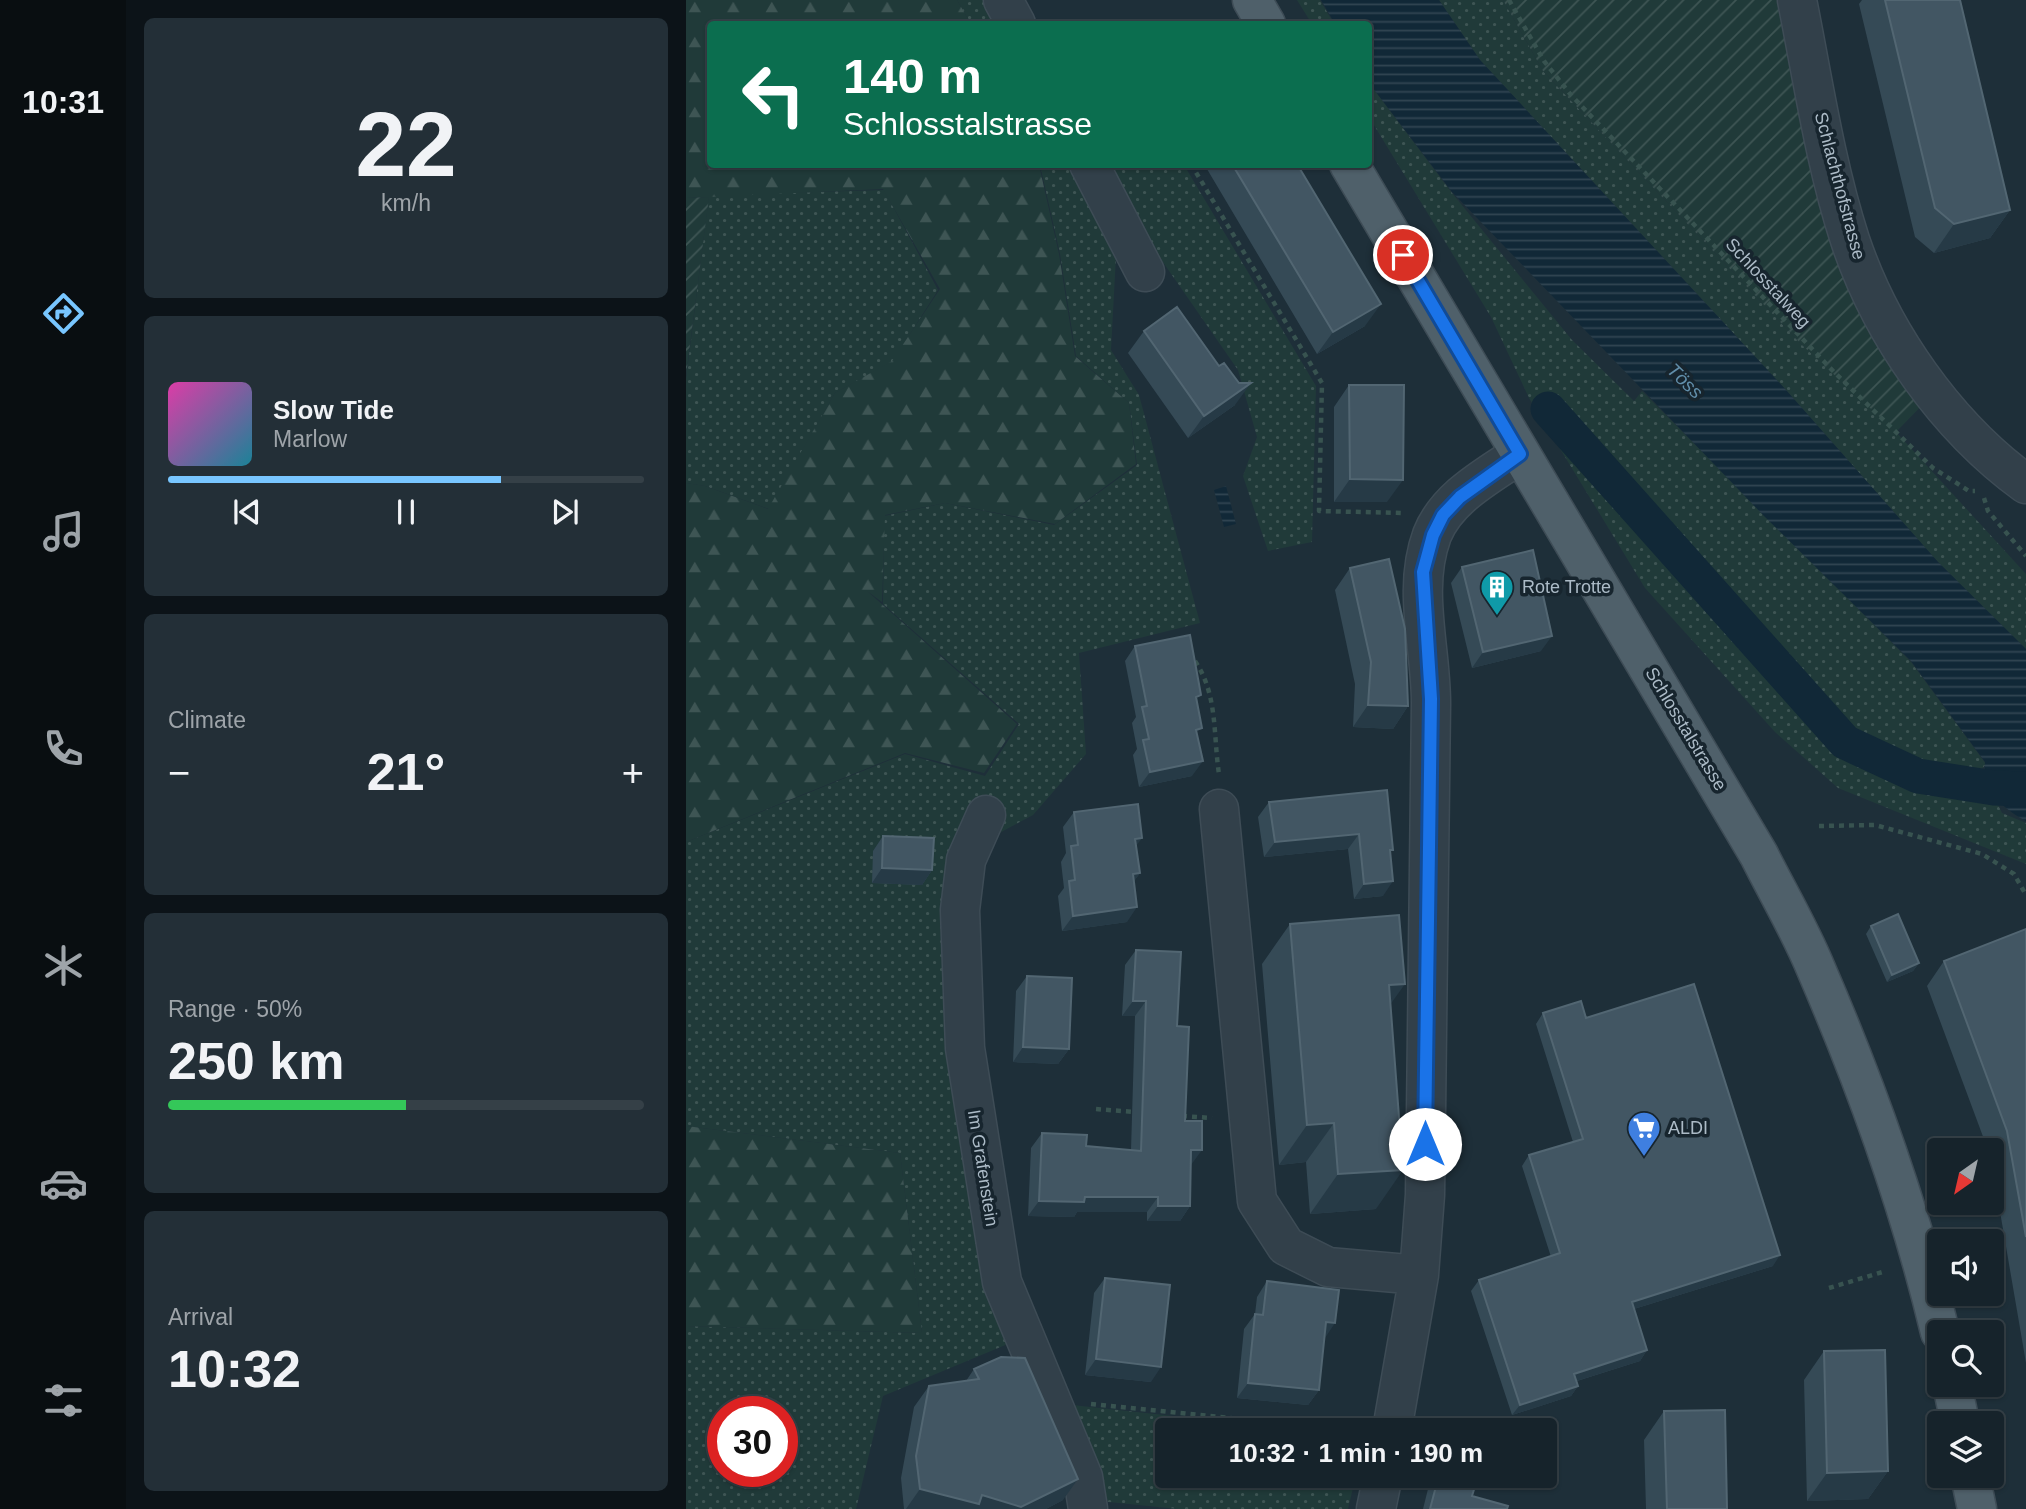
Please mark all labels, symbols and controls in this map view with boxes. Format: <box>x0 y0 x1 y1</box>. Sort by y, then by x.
icon: left <box>728 49 819 140</box>
text: 140 m <box>843 49 982 103</box>
text: 10:31 <box>22 84 104 120</box>
text: 22 <box>355 94 457 195</box>
text: Schlosstalstrasse <box>843 106 1092 142</box>
street label: Schlachthofstrasse <box>1811 110 1869 262</box>
text: km/h <box>381 190 431 216</box>
pin <box>1373 225 1433 285</box>
street label: Schlosstalweg <box>1721 234 1815 332</box>
icon: arrive <box>1384 236 1422 274</box>
icon: directions <box>39 289 88 338</box>
water label: Töss <box>1663 359 1707 403</box>
text: Slow Tide <box>273 395 394 425</box>
text: Marlow <box>273 426 347 452</box>
icon: previous <box>228 493 266 531</box>
icon: pause <box>387 493 425 531</box>
icon: next <box>546 493 584 531</box>
icon: music <box>39 507 88 556</box>
building icon: Rote Trotte <box>1478 568 1516 617</box>
place label: Rote Trotte <box>1522 577 1611 597</box>
street label: Schlosstalstrasse <box>1641 664 1731 794</box>
text: Climate <box>168 707 246 733</box>
icon: phone <box>39 724 88 773</box>
text: 21° <box>367 743 445 801</box>
text: − <box>168 752 190 794</box>
text: + <box>622 752 644 794</box>
icon: climate <box>39 941 88 990</box>
text: Range · 50% <box>168 996 302 1022</box>
text: 250 km <box>168 1032 344 1090</box>
position arrow <box>1388 1107 1462 1181</box>
street label: Im Grafenstein <box>964 1108 1002 1228</box>
supermarket icon: ALDI <box>1625 1109 1663 1158</box>
place label: ALDI <box>1668 1118 1708 1138</box>
north arrow <box>1927 1138 2004 1214</box>
map controls <box>1927 1138 2004 1488</box>
icon: car <box>39 1159 88 1208</box>
button: sound <box>1927 1229 2004 1306</box>
text: Arrival <box>168 1304 233 1330</box>
button: search <box>1927 1320 2004 1397</box>
text: 10:32 <box>168 1340 301 1398</box>
icon: filters <box>39 1376 88 1425</box>
speed limit sign: 30 <box>707 1396 798 1487</box>
button: layers <box>1927 1411 2004 1488</box>
text: 10:32 · 1 min · 190 m <box>1229 1438 1483 1468</box>

